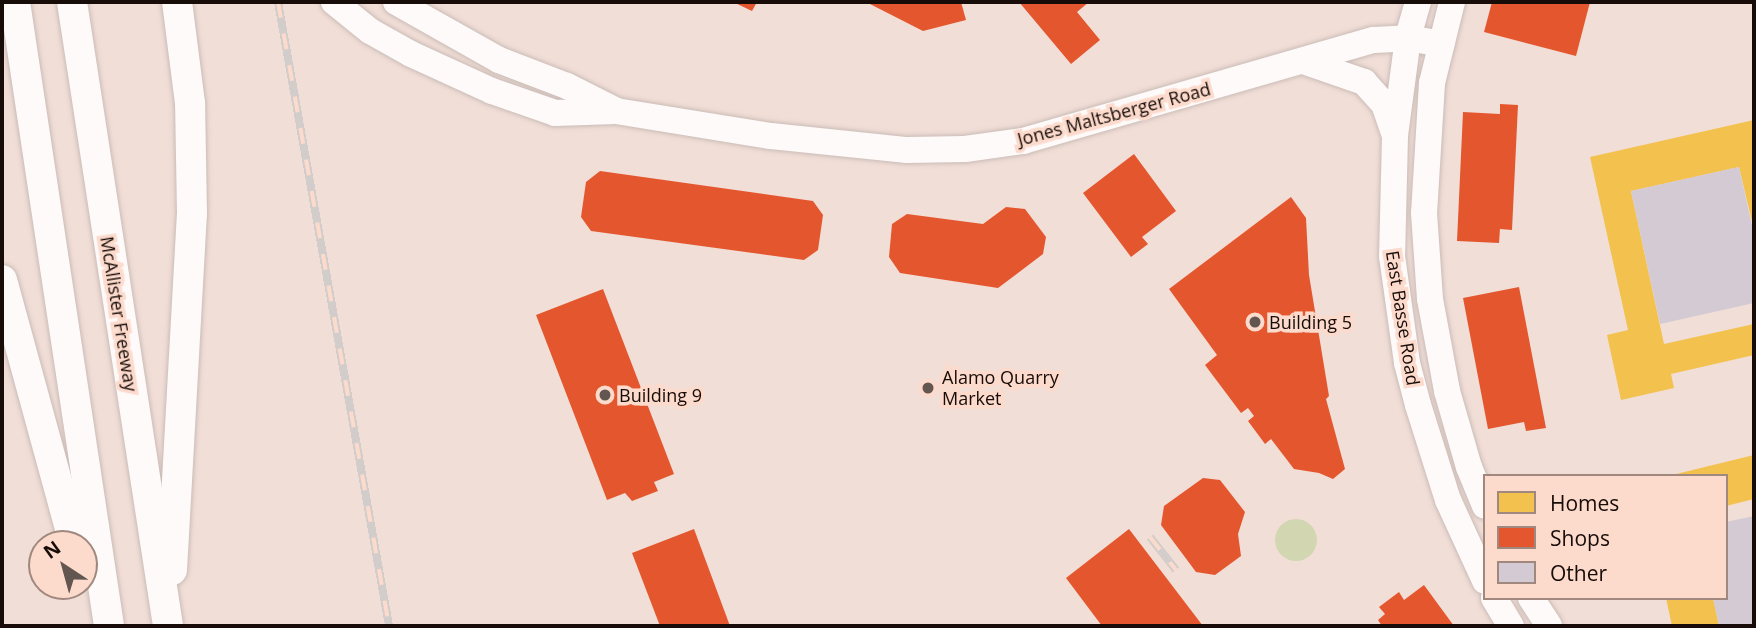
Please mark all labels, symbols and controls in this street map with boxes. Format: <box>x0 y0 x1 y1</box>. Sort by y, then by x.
street label: Jones Maltsberger Road <box>1015 78 1213 150</box>
street label: McAllister Freeway <box>96 235 142 393</box>
street label: East Basse Road <box>1382 249 1424 387</box>
place label: Building 5 <box>1269 311 1352 333</box>
marker: Building 5 <box>1247 314 1263 330</box>
place label: Alamo Quarry Market <box>942 367 1059 410</box>
marker: Alamo Quarry Market <box>920 380 936 396</box>
place label: Building 9 <box>619 384 702 406</box>
marker: Building 9 <box>597 387 613 403</box>
legend <box>1483 474 1728 600</box>
text: Homes <box>1550 489 1619 517</box>
text: Shops <box>1550 524 1610 552</box>
north arrow <box>28 530 98 600</box>
text: N <box>38 535 66 565</box>
text: Other <box>1550 559 1607 587</box>

